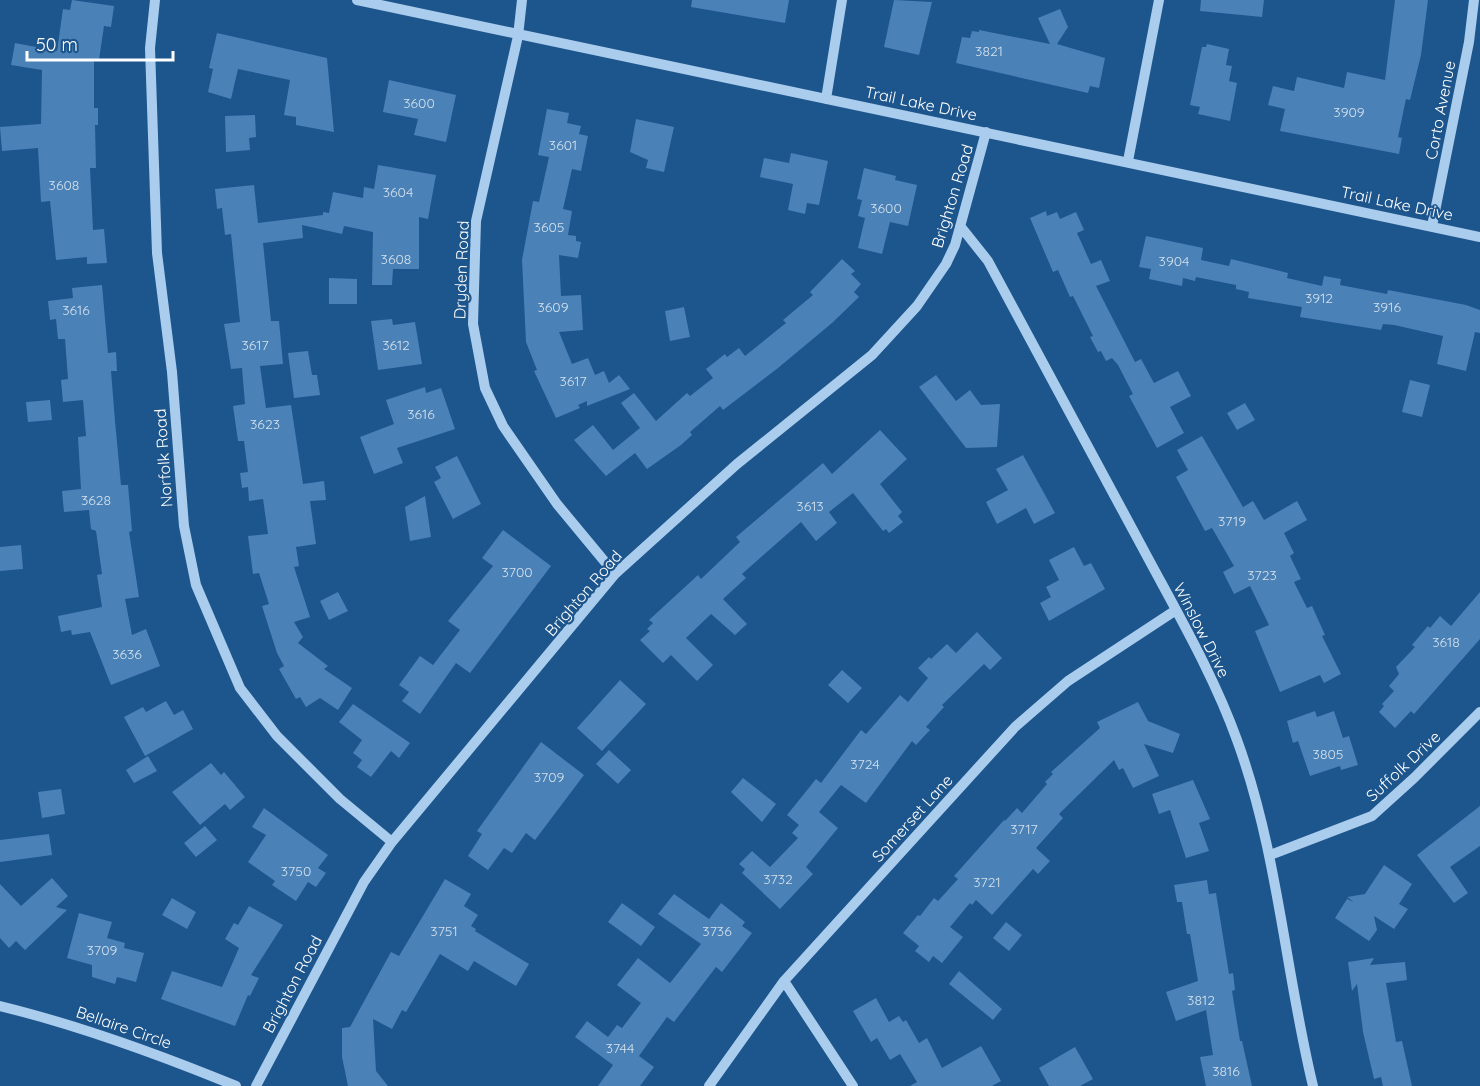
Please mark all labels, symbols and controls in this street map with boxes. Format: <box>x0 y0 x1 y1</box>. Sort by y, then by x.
scale bar <box>27 24 172 62</box>
text: 50 m <box>36 33 78 56</box>
house number: 3821 <box>975 42 1003 60</box>
street label: Corto Avenue <box>1421 59 1459 161</box>
street label: Trail Lake Drive <box>863 81 979 125</box>
house number: 3600 <box>403 94 435 112</box>
house number: 3909 <box>1333 103 1365 121</box>
house number: 3601 <box>549 136 577 154</box>
street label: Brighton Road <box>927 142 977 250</box>
house number: 3608 <box>49 176 79 194</box>
street label: Trail Lake Drive <box>1339 181 1455 225</box>
house number: 3604 <box>383 183 413 201</box>
house number: 3600 <box>870 199 902 217</box>
house number: 3605 <box>534 218 564 236</box>
street label: Dryden Road <box>449 220 473 320</box>
house number: 3608 <box>381 250 411 268</box>
house number: 3904 <box>1159 252 1189 270</box>
house number: 3912 <box>1305 289 1333 307</box>
house number: 3609 <box>537 298 569 316</box>
house number: 3916 <box>1373 298 1401 316</box>
house number: 3616 <box>62 301 90 319</box>
house number: 3617 <box>241 336 269 354</box>
house number: 3612 <box>382 336 410 354</box>
house number: 3617 <box>559 372 587 390</box>
house number: 3616 <box>407 405 435 423</box>
street label: Norfolk Road <box>150 408 176 508</box>
house number: 3623 <box>250 415 280 433</box>
house number: 3628 <box>81 491 111 509</box>
house number: 3613 <box>796 497 824 515</box>
house number: 3719 <box>1218 512 1246 530</box>
street label: Brighton Road <box>540 546 626 640</box>
house number: 3700 <box>501 563 533 581</box>
house number: 3723 <box>1247 566 1277 584</box>
street label: Winslow Drive <box>1170 579 1234 681</box>
house number: 3618 <box>1432 633 1460 651</box>
house number: 3636 <box>112 645 142 663</box>
street label: Suffolk Drive <box>1362 726 1444 806</box>
house number: 3805 <box>1313 745 1343 763</box>
house number: 3724 <box>850 755 880 773</box>
house number: 3709 <box>534 768 565 786</box>
street label: Somerset Lane <box>867 770 957 866</box>
house number: 3717 <box>1010 820 1038 838</box>
house number: 3750 <box>281 862 311 880</box>
house number: 3732 <box>763 870 793 888</box>
house number: 3721 <box>973 873 1001 891</box>
house number: 3751 <box>430 922 458 940</box>
house number: 3736 <box>702 922 732 940</box>
street label: Brighton Road <box>258 932 326 1036</box>
house number: 3709 <box>87 941 118 959</box>
house number: 3812 <box>1187 991 1215 1009</box>
street label: Bellaire Circle <box>74 1001 174 1053</box>
house number: 3744 <box>606 1039 634 1057</box>
house number: 3816 <box>1212 1062 1240 1080</box>

